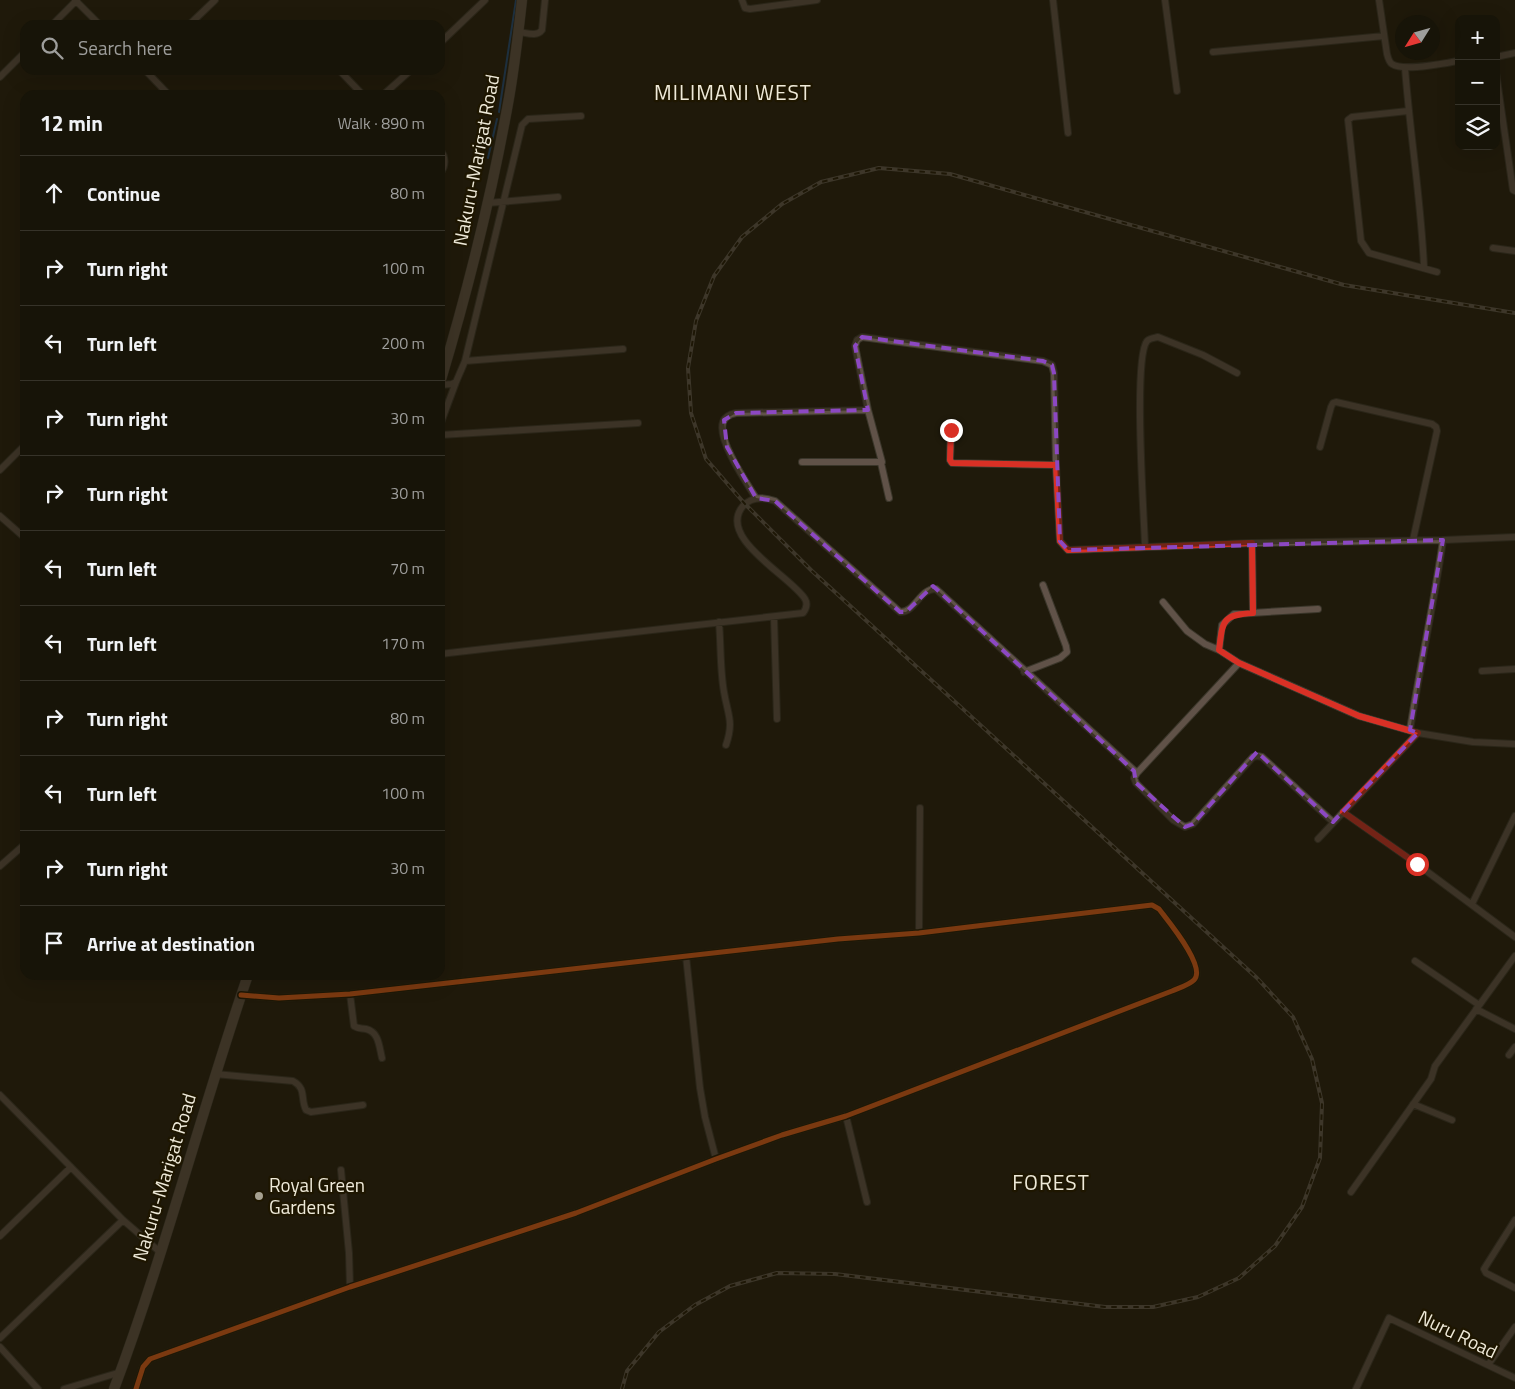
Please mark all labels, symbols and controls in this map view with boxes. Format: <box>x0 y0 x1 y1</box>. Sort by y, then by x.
north arrow <box>1395 15 1440 60</box>
map controls <box>1455 15 1500 150</box>
button: + <box>1455 15 1500 60</box>
search box <box>20 20 445 75</box>
text: Search here <box>78 33 172 62</box>
icon: search <box>38 34 66 62</box>
button: − <box>1455 60 1500 105</box>
street label: Nakuru-Marigat Road <box>445 72 506 248</box>
district label: MILIMANI WEST <box>654 76 812 108</box>
button: layers <box>1455 105 1500 150</box>
text: 12 min <box>40 107 103 139</box>
text: Walk · 890 m <box>337 111 425 135</box>
icon: ahead <box>40 179 68 207</box>
text: Continue <box>87 179 160 208</box>
text: 80 m <box>390 181 425 205</box>
icon: right <box>40 254 68 282</box>
text: Turn right <box>87 254 168 283</box>
text: 100 m <box>381 256 425 280</box>
icon: left <box>40 329 68 357</box>
text: Turn left <box>87 329 157 358</box>
text: 200 m <box>381 331 425 355</box>
icon: right <box>40 404 68 432</box>
text: Turn right <box>87 404 168 433</box>
text: 30 m <box>390 406 425 430</box>
route end <box>940 419 963 442</box>
icon: right <box>40 479 68 507</box>
text: Turn right <box>87 479 168 508</box>
text: 30 m <box>390 481 425 505</box>
icon: left <box>40 554 68 582</box>
text: Turn left <box>87 554 157 583</box>
text: 70 m <box>390 556 425 580</box>
icon: left <box>40 629 68 657</box>
text: Turn left <box>87 629 157 658</box>
text: 170 m <box>381 631 425 655</box>
icon: right <box>40 704 68 732</box>
text: Turn right <box>87 704 168 733</box>
text: 80 m <box>390 706 425 730</box>
icon: left <box>40 779 68 807</box>
text: Turn left <box>87 779 157 808</box>
text: 100 m <box>381 781 425 805</box>
route start <box>1406 853 1429 876</box>
icon: right <box>40 854 68 882</box>
text: Turn right <box>87 854 168 883</box>
text: 30 m <box>390 856 425 880</box>
icon: arrive <box>40 929 68 957</box>
text: Arrive at destination <box>87 929 255 958</box>
street label: Nakuru-Marigat Road <box>124 1089 203 1264</box>
district label: FOREST <box>1012 1166 1090 1198</box>
place label: Royal Green Gardens <box>269 1170 365 1221</box>
marker: Royal Green Gardens <box>253 1190 265 1202</box>
street label: Nuru Road <box>1414 1302 1503 1365</box>

